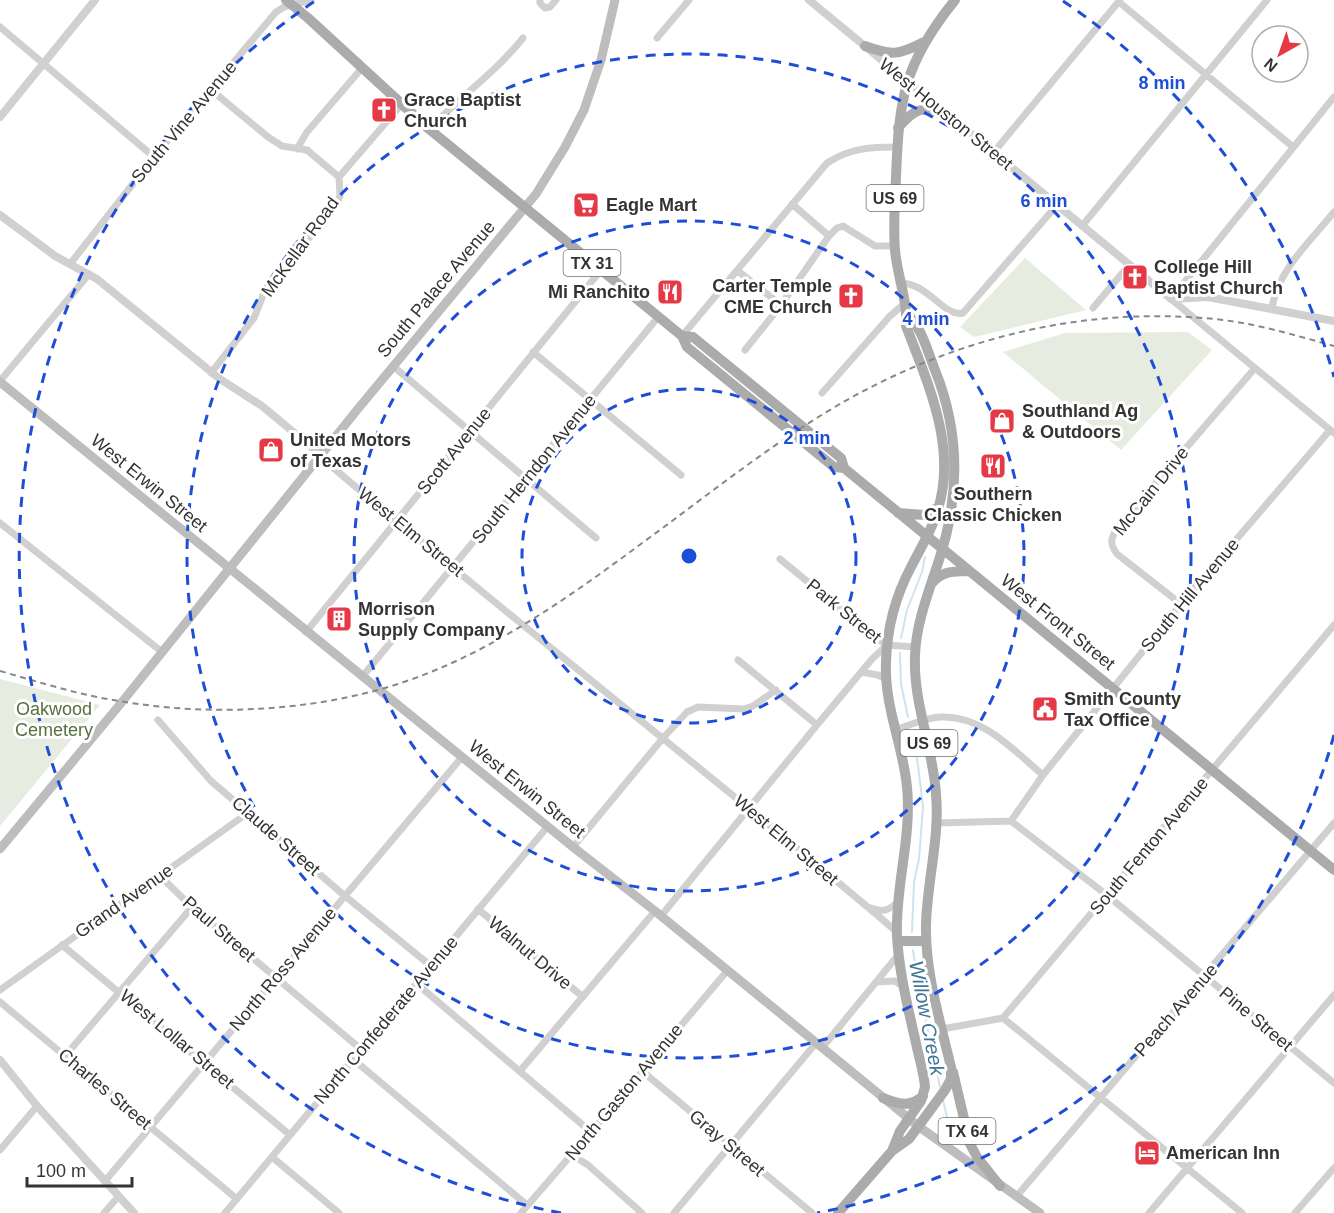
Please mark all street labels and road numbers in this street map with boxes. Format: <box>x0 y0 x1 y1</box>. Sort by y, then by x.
street label: West Houston Street <box>875 54 1017 174</box>
street label: South Vine Avenue <box>127 57 241 187</box>
road number: US 69 <box>866 185 924 211</box>
street label: McKellar Road <box>257 193 343 301</box>
street label: South Palace Avenue <box>373 217 499 361</box>
road number: TX 31 <box>564 250 620 276</box>
street label: South Herndon Avenue <box>468 390 600 548</box>
street label: Scott Avenue <box>413 404 495 498</box>
street label: West Erwin Street <box>87 430 211 536</box>
street label: McCain Drive <box>1109 443 1193 539</box>
street label: West Elm Street <box>354 483 468 581</box>
street label: South Hill Avenue <box>1137 534 1243 656</box>
street label: West Front Street <box>997 570 1119 674</box>
street label: Park Street <box>803 575 885 647</box>
road number: US 69 <box>900 730 958 756</box>
street label: West Erwin Street <box>465 736 589 842</box>
street label: South Fenton Avenue <box>1086 773 1212 919</box>
street label: West Elm Street <box>730 791 842 889</box>
street label: Claude Street <box>228 792 324 880</box>
street label: Grand Avenue <box>71 860 177 942</box>
street label: Paul Street <box>179 892 259 966</box>
street label: North Ross Avenue <box>226 903 340 1035</box>
street label: Walnut Drive <box>484 912 576 994</box>
street label: North Confederate Avenue <box>310 932 462 1108</box>
street label: Peach Avenue <box>1130 960 1222 1060</box>
street label: Pine Street <box>1215 983 1297 1055</box>
street label: West Lollar Street <box>116 985 238 1093</box>
street label: North Gaston Avenue <box>561 1020 687 1164</box>
street label: Charles Street <box>55 1044 155 1134</box>
street label: Gray Street <box>685 1106 769 1180</box>
road number: TX 64 <box>938 1118 996 1144</box>

